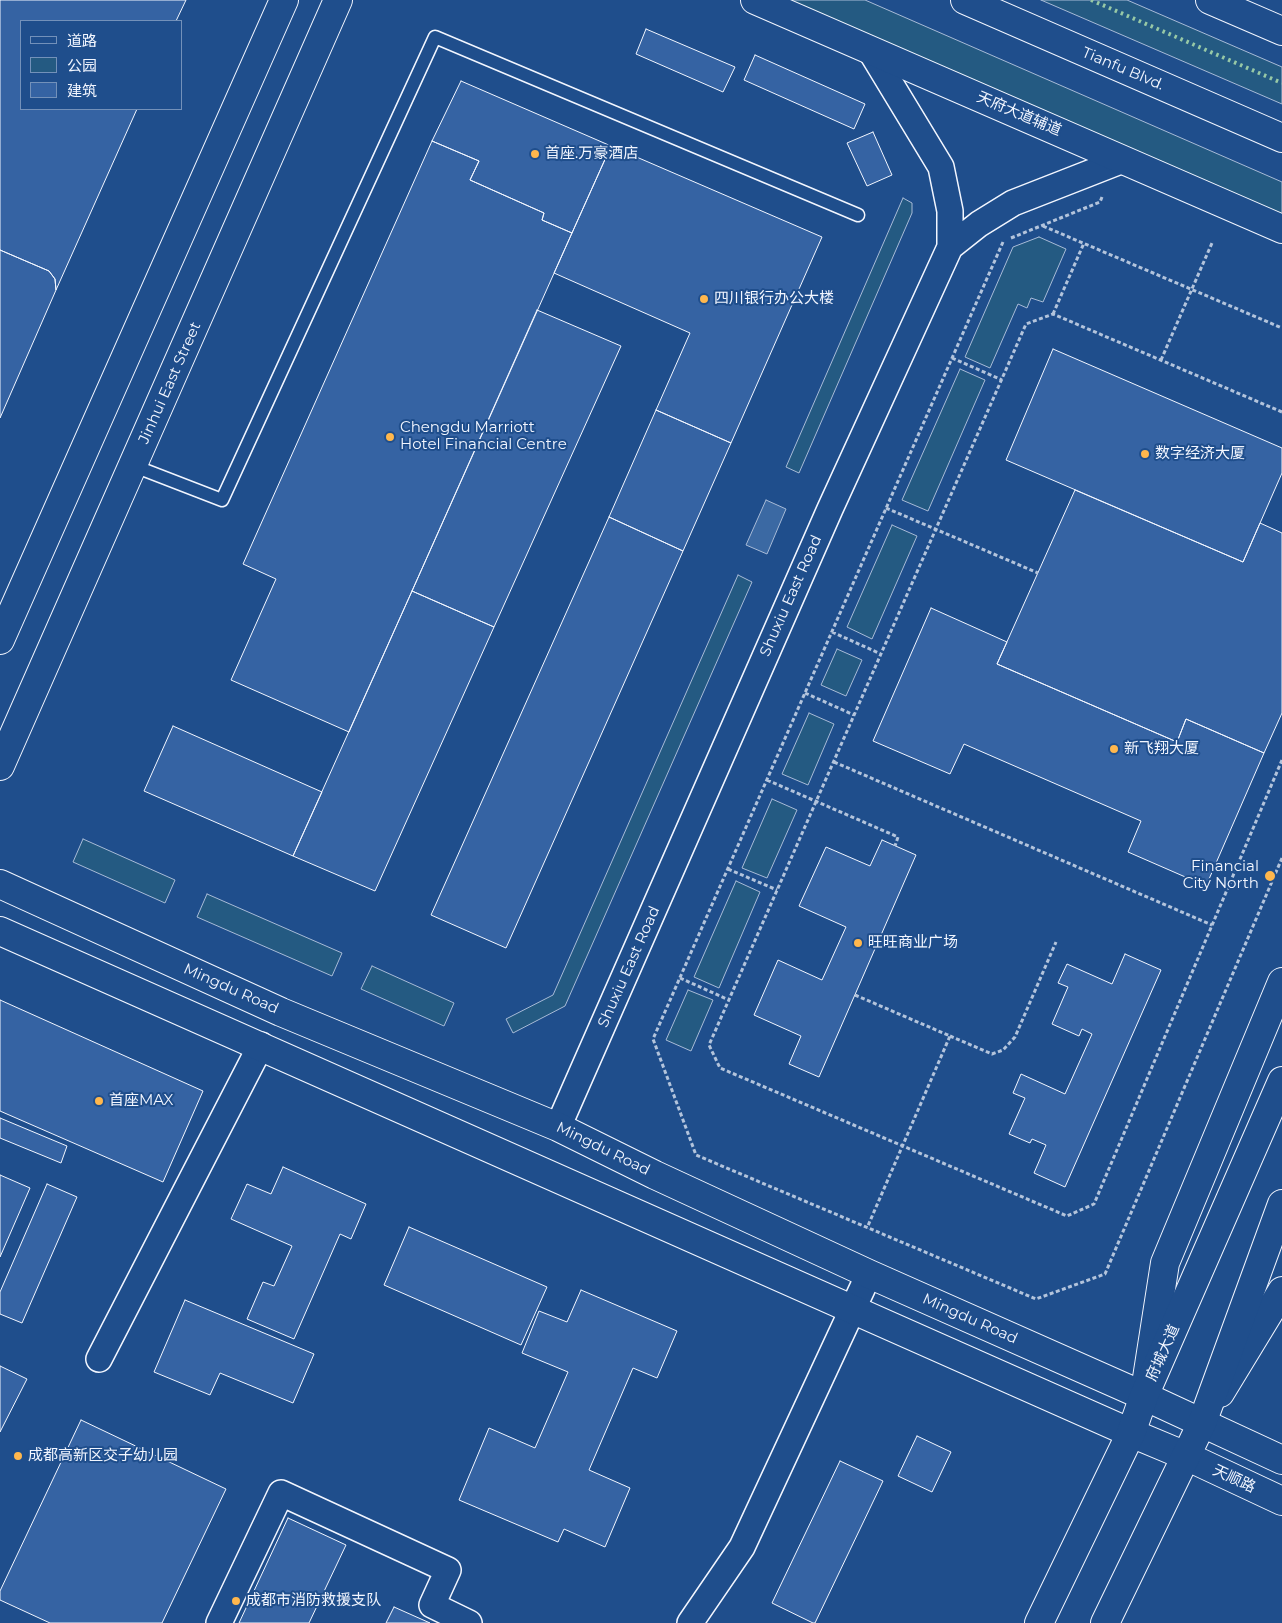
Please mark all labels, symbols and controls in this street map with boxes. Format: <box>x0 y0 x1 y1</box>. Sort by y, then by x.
legend <box>20 20 182 110</box>
text: 道路 <box>67 31 97 50</box>
street label: Tianfu Blvd. <box>1079 44 1167 94</box>
text: 公园 <box>67 56 97 75</box>
text: 建筑 <box>67 81 97 100</box>
street label: 天府大道辅道 <box>974 88 1064 140</box>
place label: 首座.万豪酒店 <box>545 145 638 163</box>
marker: 首座.万豪酒店 <box>529 148 541 160</box>
place label: 四川银行办公大楼 <box>714 290 834 308</box>
marker: 四川银行办公大楼 <box>698 293 710 305</box>
street label: Jinhui East Street <box>135 319 205 447</box>
place label: Chengdu Marriott Hotel Financial Centre <box>400 419 567 454</box>
marker: Chengdu Marriott Hotel Financial Centre <box>384 431 396 443</box>
place label: 数字经济大厦 <box>1155 445 1245 463</box>
marker: 数字经济大厦 <box>1139 448 1151 460</box>
street label: Shuxiu East Road <box>756 533 826 659</box>
place label: 新飞翔大厦 <box>1124 740 1199 758</box>
marker: 新飞翔大厦 <box>1108 743 1120 755</box>
place label: Financial City North <box>1183 858 1259 893</box>
marker: Financial City North <box>1263 869 1277 883</box>
street label: Shuxiu East Road <box>594 904 664 1030</box>
place label: 旺旺商业广场 <box>868 934 958 952</box>
marker: 旺旺商业广场 <box>852 937 864 949</box>
street label: Mingdu Road <box>181 960 281 1018</box>
place label: 首座MAX <box>109 1092 173 1110</box>
marker: 首座MAX <box>93 1095 105 1107</box>
street label: Mingdu Road <box>553 1119 653 1179</box>
street label: Mingdu Road <box>920 1290 1020 1348</box>
street label: 府城大道 <box>1143 1322 1183 1384</box>
place label: 成都高新区交子幼儿园 <box>28 1447 178 1465</box>
marker: 成都高新区交子幼儿园 <box>12 1450 24 1462</box>
street label: 天顺路 <box>1210 1461 1258 1497</box>
place label: 成都市消防救援支队 <box>246 1592 381 1610</box>
marker: 成都市消防救援支队 <box>230 1595 242 1607</box>

